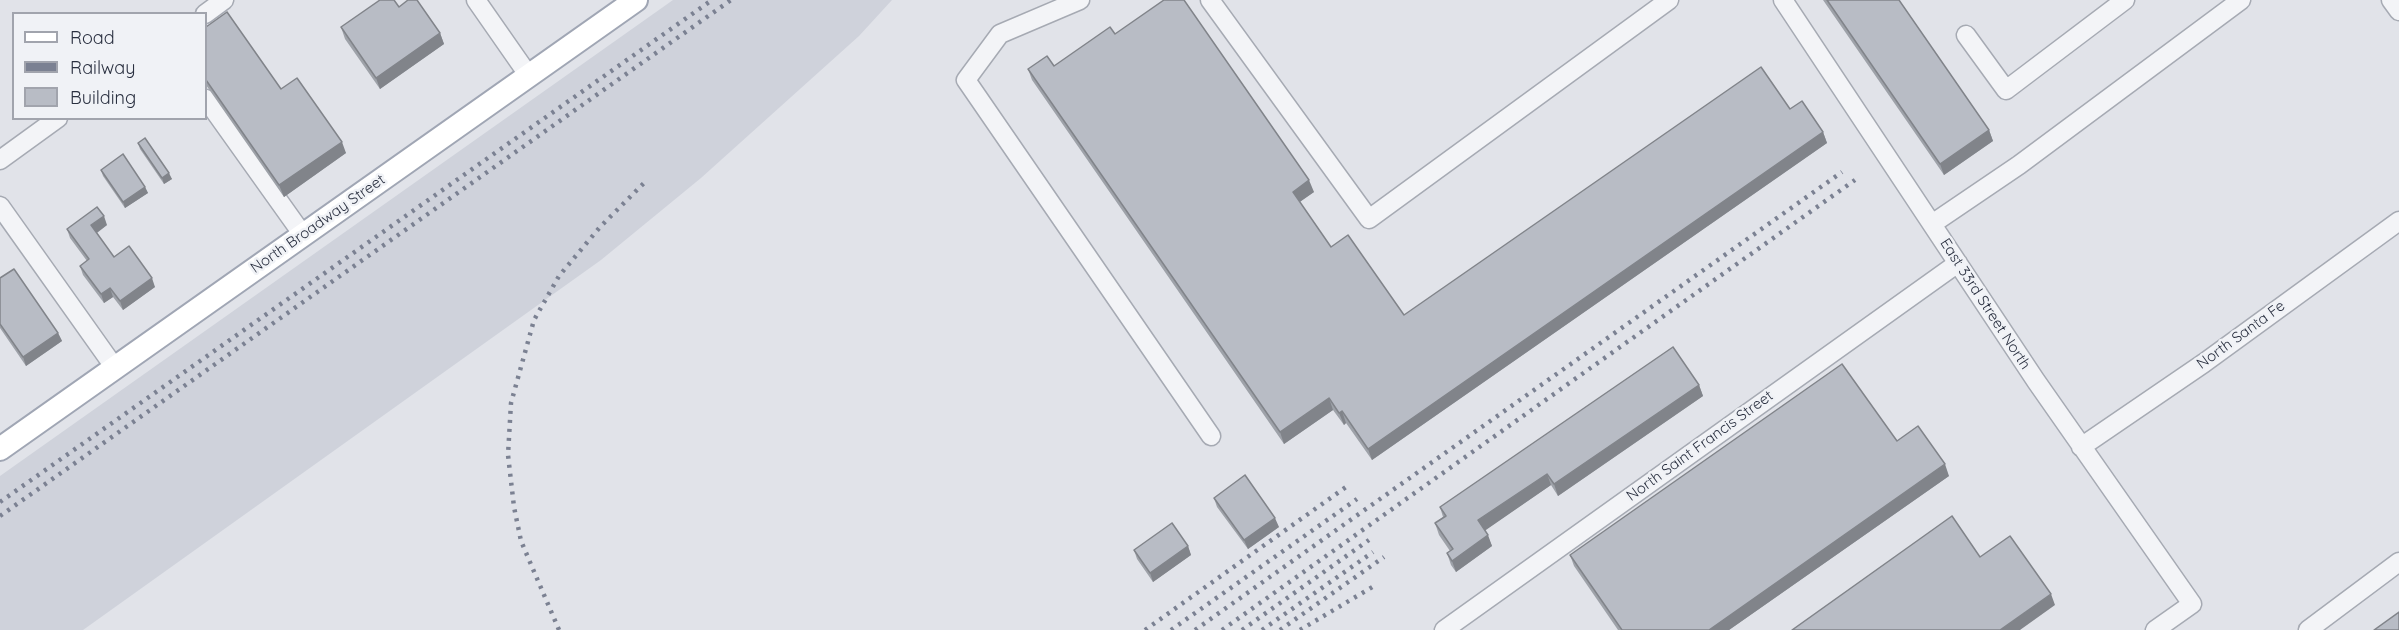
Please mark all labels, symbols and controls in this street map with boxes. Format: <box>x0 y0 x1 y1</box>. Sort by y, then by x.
legend <box>12 12 207 120</box>
text: Road <box>70 26 115 49</box>
text: Railway <box>70 56 136 79</box>
text: Building <box>70 86 136 109</box>
street label: North Broadway Street <box>247 171 389 277</box>
street label: East 33rd Street North <box>1936 235 2034 373</box>
street label: North Santa Fe <box>2193 297 2289 373</box>
street label: North Saint Francis Street <box>1623 387 1777 505</box>

